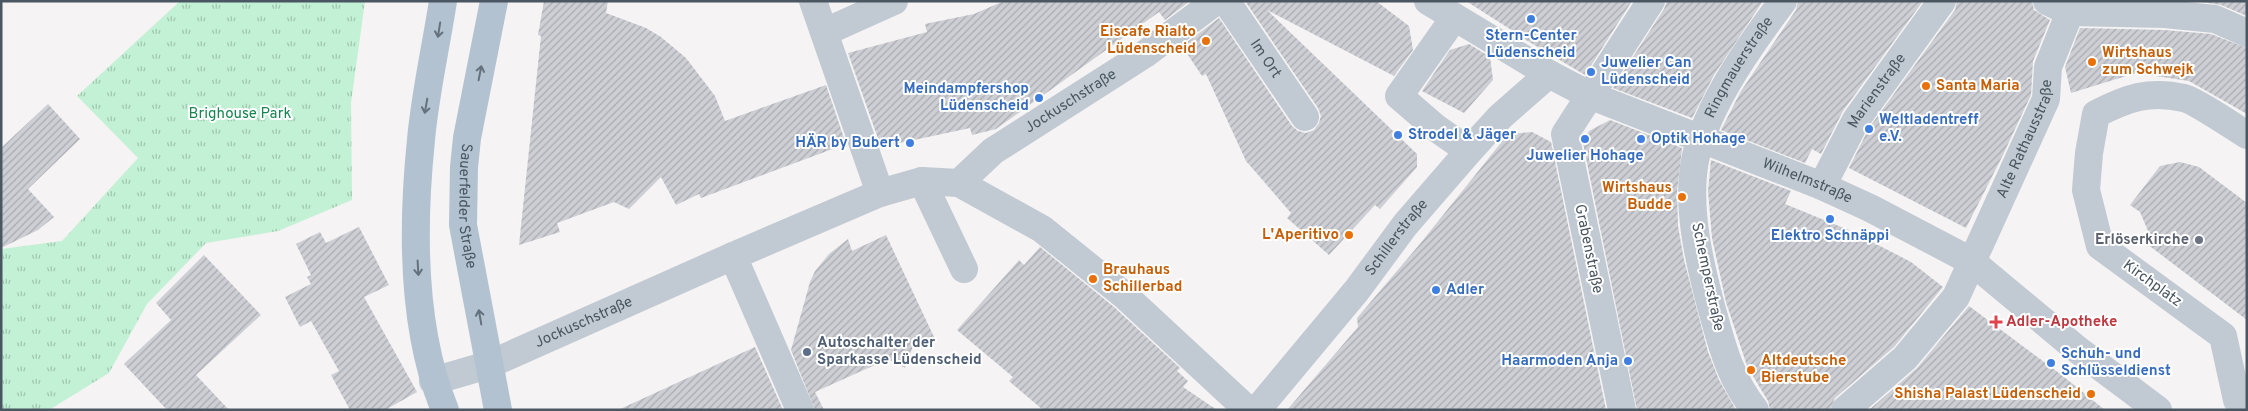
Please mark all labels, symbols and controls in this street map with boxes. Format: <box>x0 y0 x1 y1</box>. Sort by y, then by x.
marker: Stern-Center Lüdenscheid <box>1525 13 1537 25</box>
street label: Ringmauerstraße <box>1701 13 1778 121</box>
one-way arrow <box>433 21 443 37</box>
place label: Eiscafe Rialto Lüdenscheid <box>1100 23 1196 59</box>
place label: Stern-Center Lüdenscheid <box>1485 27 1577 63</box>
marker: Eiscafe Rialto Lüdenscheid <box>1200 35 1212 47</box>
street label: Im Ort <box>1245 36 1285 82</box>
place label: Wirtshaus zum Schwejk <box>2102 44 2194 80</box>
street label: Marienstraße <box>1844 50 1910 132</box>
place label: Juwelier Can Lüdenscheid <box>1601 54 1692 90</box>
marker: Wirtshaus zum Schwejk <box>2086 56 2098 68</box>
street label: Jockuschstraße <box>1021 65 1120 138</box>
one-way arrow <box>475 66 485 82</box>
marker: Juwelier Can Lüdenscheid <box>1585 66 1597 78</box>
place label: Santa Maria <box>1936 77 2020 96</box>
street label: Alte Rathausstraße <box>1993 79 2057 202</box>
place label: Meindampfershop Lüdenscheid <box>903 80 1029 116</box>
marker: Santa Maria <box>1920 80 1932 92</box>
marker: Meindampfershop Lüdenscheid <box>1033 92 1045 104</box>
one-way arrow <box>421 98 431 114</box>
park label: Brighouse Park <box>189 105 291 124</box>
place label: Weltladentreff e.V. <box>1879 111 1978 147</box>
marker: Weltladentreff e.V. <box>1863 123 1875 135</box>
place label: Strodel & Jäger <box>1408 126 1517 145</box>
marker: Strodel & Jäger <box>1392 129 1404 141</box>
place label: Optik Hohage <box>1651 130 1746 149</box>
place label: HÄR by Bubert <box>795 133 900 153</box>
marker: Juwelier Hohage <box>1579 133 1591 145</box>
marker: Optik Hohage <box>1635 133 1647 145</box>
marker: HÄR by Bubert <box>904 137 916 149</box>
street label: Sauerfelder Straße <box>453 142 481 270</box>
place label: Juwelier Hohage <box>1526 147 1644 166</box>
street label: Wilhelmstraße <box>1759 154 1855 208</box>
place label: Wirtshaus Budde <box>1602 179 1672 215</box>
marker: Wirtshaus Budde <box>1676 191 1688 203</box>
street label: Schillerstraße <box>1361 195 1432 280</box>
street label: Grabenstraße <box>1569 203 1607 295</box>
marker: Elektro Schnäppi <box>1824 213 1836 225</box>
street label: Schemperstraße <box>1686 221 1728 333</box>
place label: L'Aperitivo <box>1262 226 1339 245</box>
place label: Elektro Schnäppi <box>1771 227 1889 246</box>
marker: L'Aperitivo <box>1343 229 1355 241</box>
place label: Erlöserkirche <box>2095 231 2189 250</box>
marker: Erlöserkirche <box>2193 234 2205 246</box>
street label: Kirchplatz <box>2119 256 2185 312</box>
one-way arrow <box>413 260 423 276</box>
place label: Brauhaus Schillerbad <box>1103 261 1182 297</box>
marker: Brauhaus Schillerbad <box>1087 273 1099 285</box>
place label: Adler <box>1446 281 1485 300</box>
marker: Adler <box>1430 284 1442 296</box>
street label: Jockuschstraße <box>532 292 636 352</box>
one-way arrow <box>474 309 484 325</box>
place label: Adler-Apotheke <box>2006 313 2117 332</box>
marker: Adler-Apotheke <box>1990 316 2002 328</box>
place label: Autoschalter der Sparkasse Lüdenscheid <box>817 334 982 370</box>
place label: Schuh- und Schlüsseldienst <box>2061 345 2171 381</box>
marker: Autoschalter der Sparkasse Lüdenscheid <box>801 346 813 358</box>
place label: Haarmoden Anja <box>1501 352 1618 371</box>
place label: Altdeutsche Bierstube <box>1761 352 1846 388</box>
marker: Haarmoden Anja <box>1622 355 1634 367</box>
marker: Schuh- und Schlüsseldienst <box>2045 357 2057 369</box>
marker: Altdeutsche Bierstube <box>1745 364 1757 376</box>
place label: Shisha Palast Lüdenscheid <box>1894 385 2081 404</box>
marker: Shisha Palast Lüdenscheid <box>2085 388 2097 400</box>

